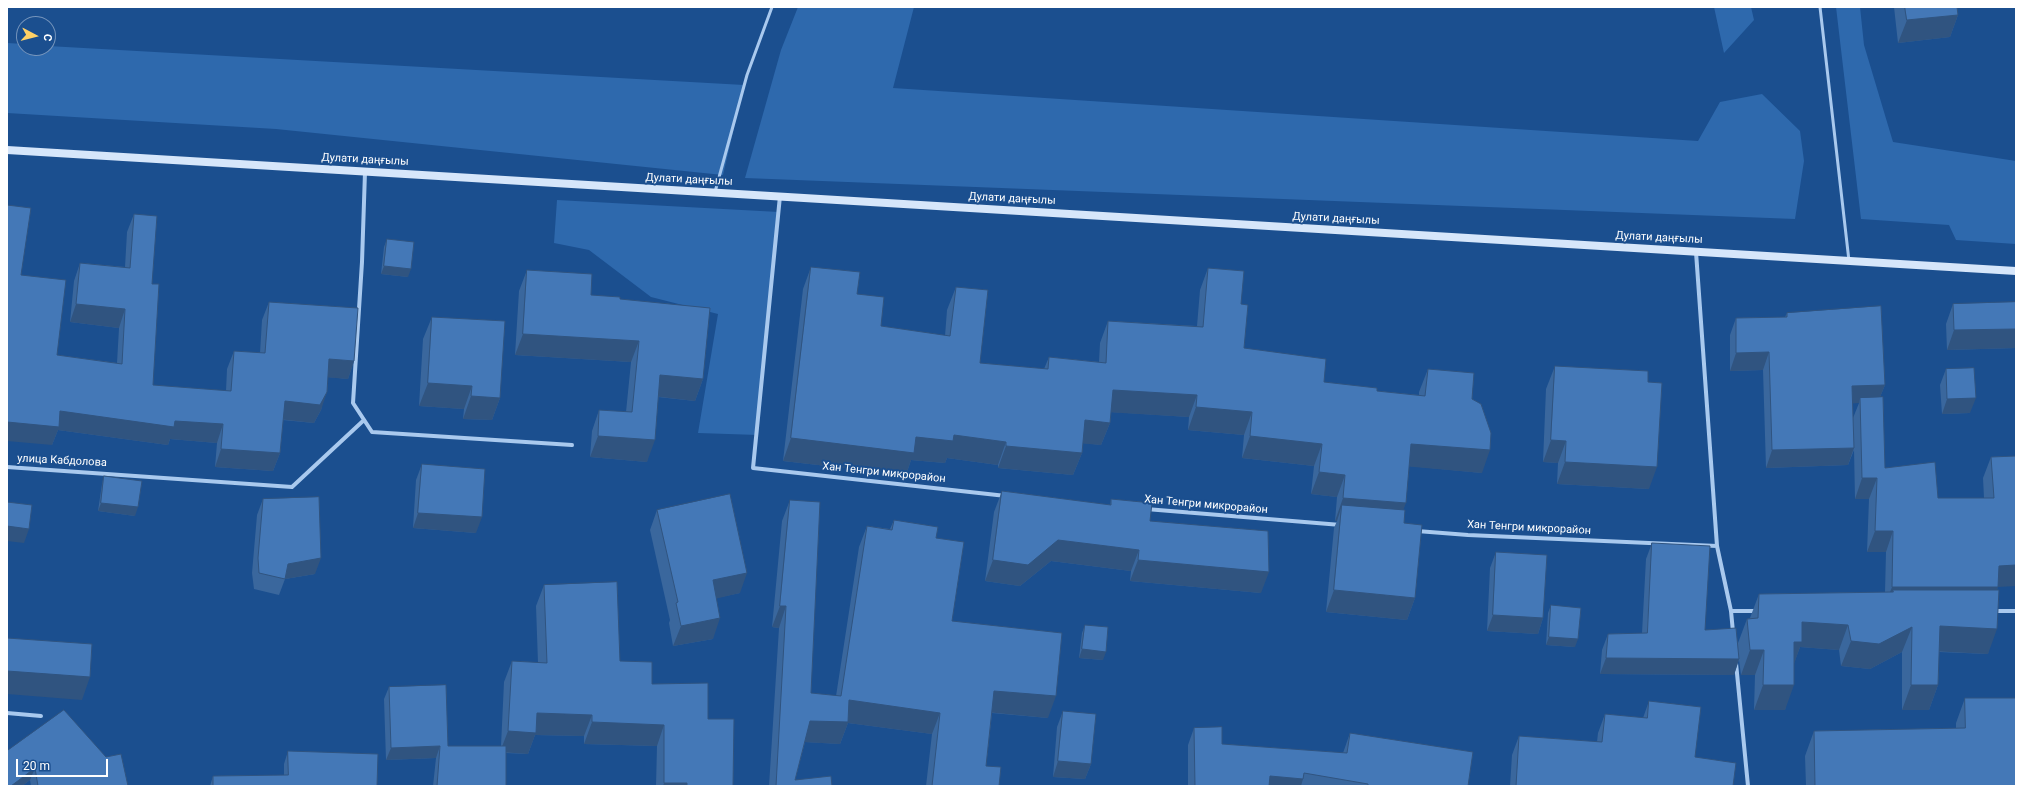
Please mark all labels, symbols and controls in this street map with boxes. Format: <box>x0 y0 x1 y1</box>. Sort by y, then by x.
north arrow <box>16 16 56 56</box>
text: С <box>41 33 54 42</box>
street label: Дулати даңғылы <box>321 151 409 169</box>
street label: Дулати даңғылы <box>645 171 733 189</box>
street label: Дулати даңғылы <box>968 190 1056 208</box>
street label: Дулати даңғылы <box>1292 210 1380 228</box>
street label: Дулати даңғылы <box>1615 229 1703 247</box>
street label: улица Кабдолова <box>17 452 107 470</box>
street label: Хан Тенгри микрорайон <box>822 460 946 486</box>
street label: Хан Тенгри микрорайон <box>1144 493 1268 517</box>
street label: Хан Тенгри микрорайон <box>1467 518 1591 538</box>
scale bar <box>18 751 110 777</box>
text: 20 m <box>23 759 50 773</box>

